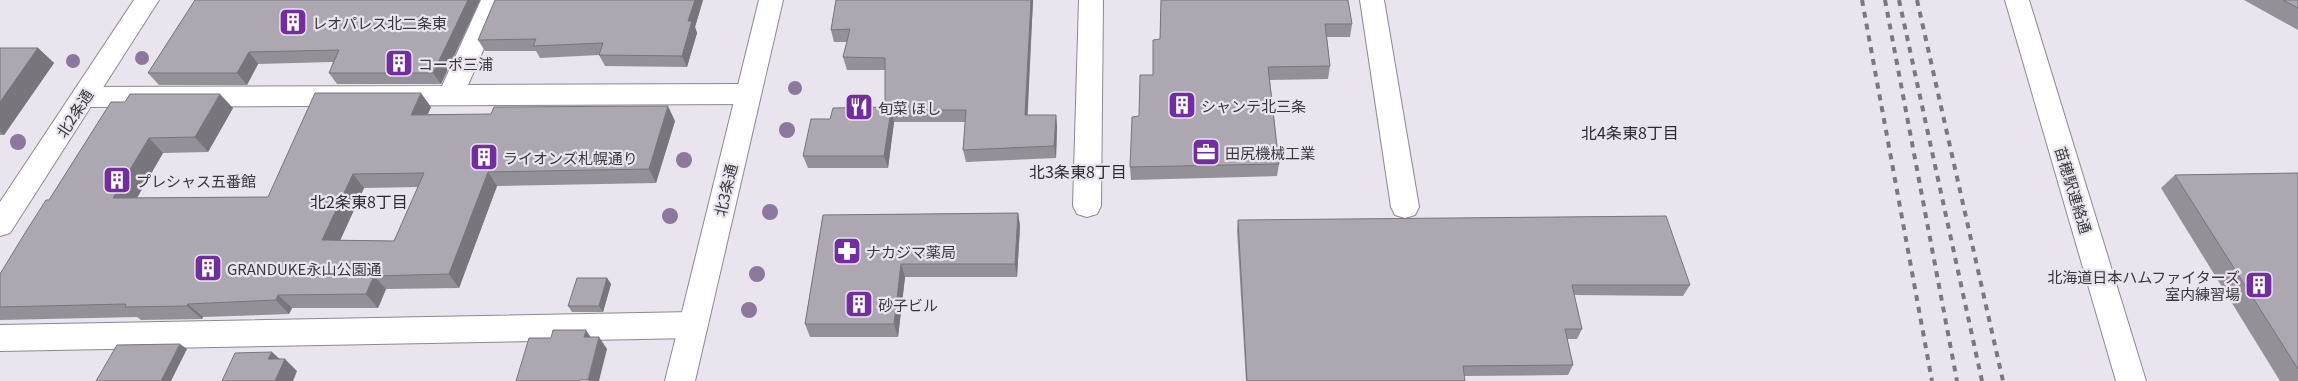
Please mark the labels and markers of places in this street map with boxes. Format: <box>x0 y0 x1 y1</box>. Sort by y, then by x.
building icon: レオパレス北二条東 <box>278 7 308 37</box>
place label: レオパレス北二条東 <box>312 12 447 33</box>
building icon: コーポ三浦 <box>384 48 414 78</box>
place label: コーポ三浦 <box>418 53 493 74</box>
building icon: シャンテ北三条 <box>1167 90 1197 120</box>
restaurant icon: 旬菜 ほし <box>844 92 874 122</box>
place label: シャンテ北三条 <box>1201 95 1306 116</box>
place label: 旬菜 ほし <box>878 97 941 118</box>
office icon: 田尻機械工業 <box>1191 137 1221 167</box>
building icon: ライオンズ札幌通り <box>469 142 499 172</box>
place label: 田尻機械工業 <box>1225 142 1315 163</box>
place label: ライオンズ札幌通り <box>503 147 638 168</box>
building icon: プレシャス五番館 <box>102 165 132 195</box>
place label: プレシャス五番館 <box>136 170 256 191</box>
pharmacy icon: ナカジマ薬局 <box>832 236 862 266</box>
place label: ナカジマ薬局 <box>866 241 956 262</box>
building icon: GRANDUKE永山公園通 <box>193 253 223 283</box>
place label: GRANDUKE永山公園通 <box>227 258 381 279</box>
place label: 北海道日本ハムファイターズ 室内練習場 <box>2047 266 2240 304</box>
building icon: 北海道日本ハムファイターズ 室内練習場 <box>2244 270 2274 300</box>
building icon: 砂子ビル <box>844 289 874 319</box>
place label: 砂子ビル <box>878 294 938 315</box>

